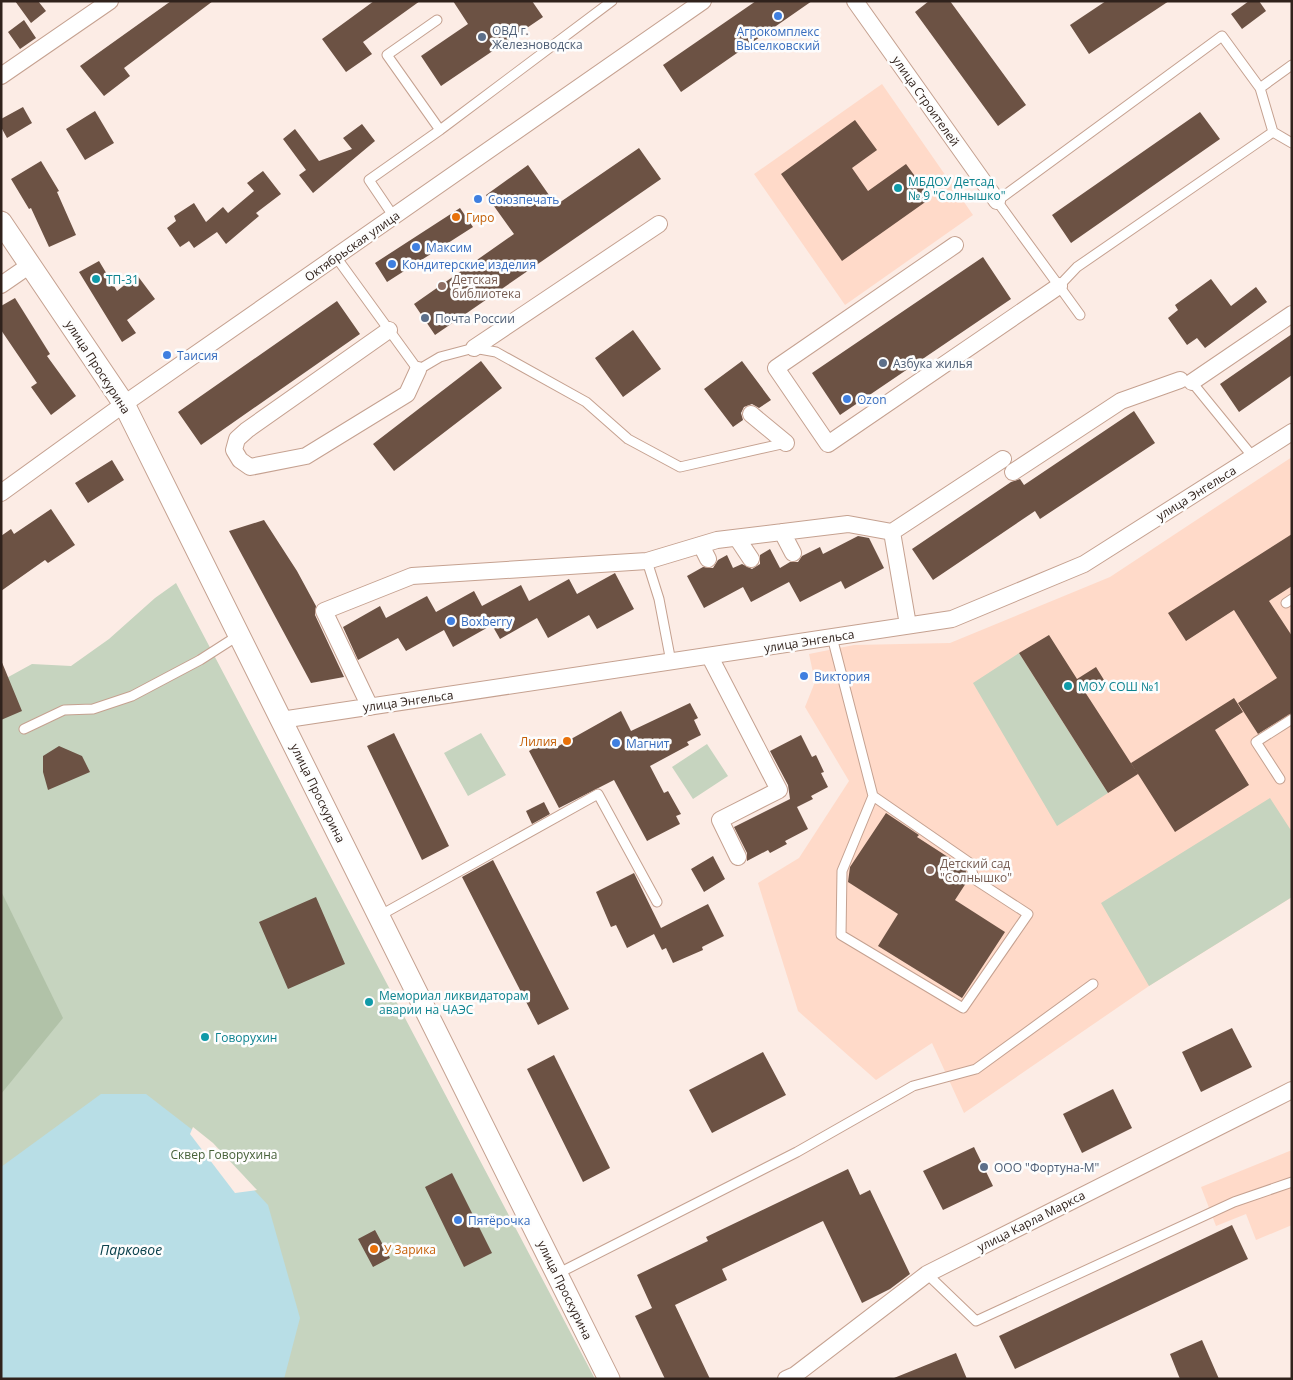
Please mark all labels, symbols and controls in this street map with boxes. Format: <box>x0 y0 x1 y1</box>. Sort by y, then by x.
marker: Агрокомплекс Выселковский <box>772 10 784 22</box>
place label: ОВД г. Железноводска <box>492 22 583 53</box>
place label: Агрокомплекс Выселковский <box>736 23 820 54</box>
marker: ОВД г. Железноводска <box>476 31 488 43</box>
street label: улица Строителей <box>888 52 964 150</box>
place label: МБДОУ Детсад № 9 "Солнышко" <box>908 173 1005 204</box>
marker: МБДОУ Детсад № 9 "Солнышко" <box>892 182 904 194</box>
place label: Союзпечать <box>488 191 559 208</box>
marker: Союзпечать <box>472 193 484 205</box>
street label: Октябрьская улица <box>301 207 403 285</box>
place label: Гиро <box>466 209 494 226</box>
marker: Гиро <box>450 211 462 223</box>
place label: Максим <box>426 239 472 256</box>
marker: Максим <box>410 241 422 253</box>
place label: Кондитерские изделия <box>402 256 536 273</box>
marker: Кондитерские изделия <box>386 258 398 270</box>
place label: ТП-31 <box>106 271 139 288</box>
place label: Детская библиотека <box>452 271 521 302</box>
marker: ТП-31 <box>90 273 102 285</box>
marker: Детская библиотека <box>436 280 448 292</box>
place label: Почта России <box>435 310 515 327</box>
marker: Почта России <box>419 312 431 324</box>
street label: улица Проскурина <box>61 317 135 417</box>
place label: Таисия <box>177 347 218 364</box>
marker: Таисия <box>161 349 173 361</box>
place label: Азбука жилья <box>893 355 973 372</box>
marker: Азбука жилья <box>877 357 889 369</box>
place label: Ozon <box>857 391 887 408</box>
marker: Ozon <box>841 393 853 405</box>
street label: улица Энгельса <box>1153 462 1239 524</box>
place label: Boxberry <box>461 613 513 630</box>
marker: Boxberry <box>445 615 457 627</box>
street label: улица Энгельса <box>763 625 855 657</box>
place label: Виктория <box>814 668 870 685</box>
marker: Виктория <box>798 670 810 682</box>
place label: МОУ СОШ №1 <box>1078 678 1160 695</box>
marker: МОУ СОШ №1 <box>1062 680 1074 692</box>
street label: улица Энгельса <box>362 686 454 716</box>
place label: Лилия <box>520 733 557 750</box>
marker: Лилия <box>561 735 573 747</box>
place label: Магнит <box>626 735 670 752</box>
marker: Магнит <box>610 737 622 749</box>
street label: улица Проскурина <box>287 741 349 845</box>
place label: Детский сад "Солнышко" <box>940 855 1012 886</box>
marker: Детский сад "Солнышко" <box>924 864 936 876</box>
place label: Мемориал ликвидаторам аварии на ЧАЭС <box>379 987 529 1018</box>
marker: Мемориал ликвидаторам аварии на ЧАЭС <box>363 996 375 1008</box>
place label: Говорухин <box>215 1029 277 1046</box>
marker: Говорухин <box>199 1031 211 1043</box>
park label: Сквер Говорухина <box>171 1146 277 1163</box>
place label: ООО "Фортуна-М" <box>994 1159 1099 1176</box>
marker: ООО "Фортуна-М" <box>978 1161 990 1173</box>
street label: улица Карла Маркса <box>974 1186 1088 1256</box>
place label: Пятёрочка <box>468 1212 530 1229</box>
marker: Пятёрочка <box>452 1214 464 1226</box>
street label: улица Проскурина <box>534 1238 596 1342</box>
water label: Парковое <box>100 1240 162 1259</box>
place label: У Зарика <box>384 1241 436 1258</box>
marker: У Зарика <box>368 1243 380 1255</box>

